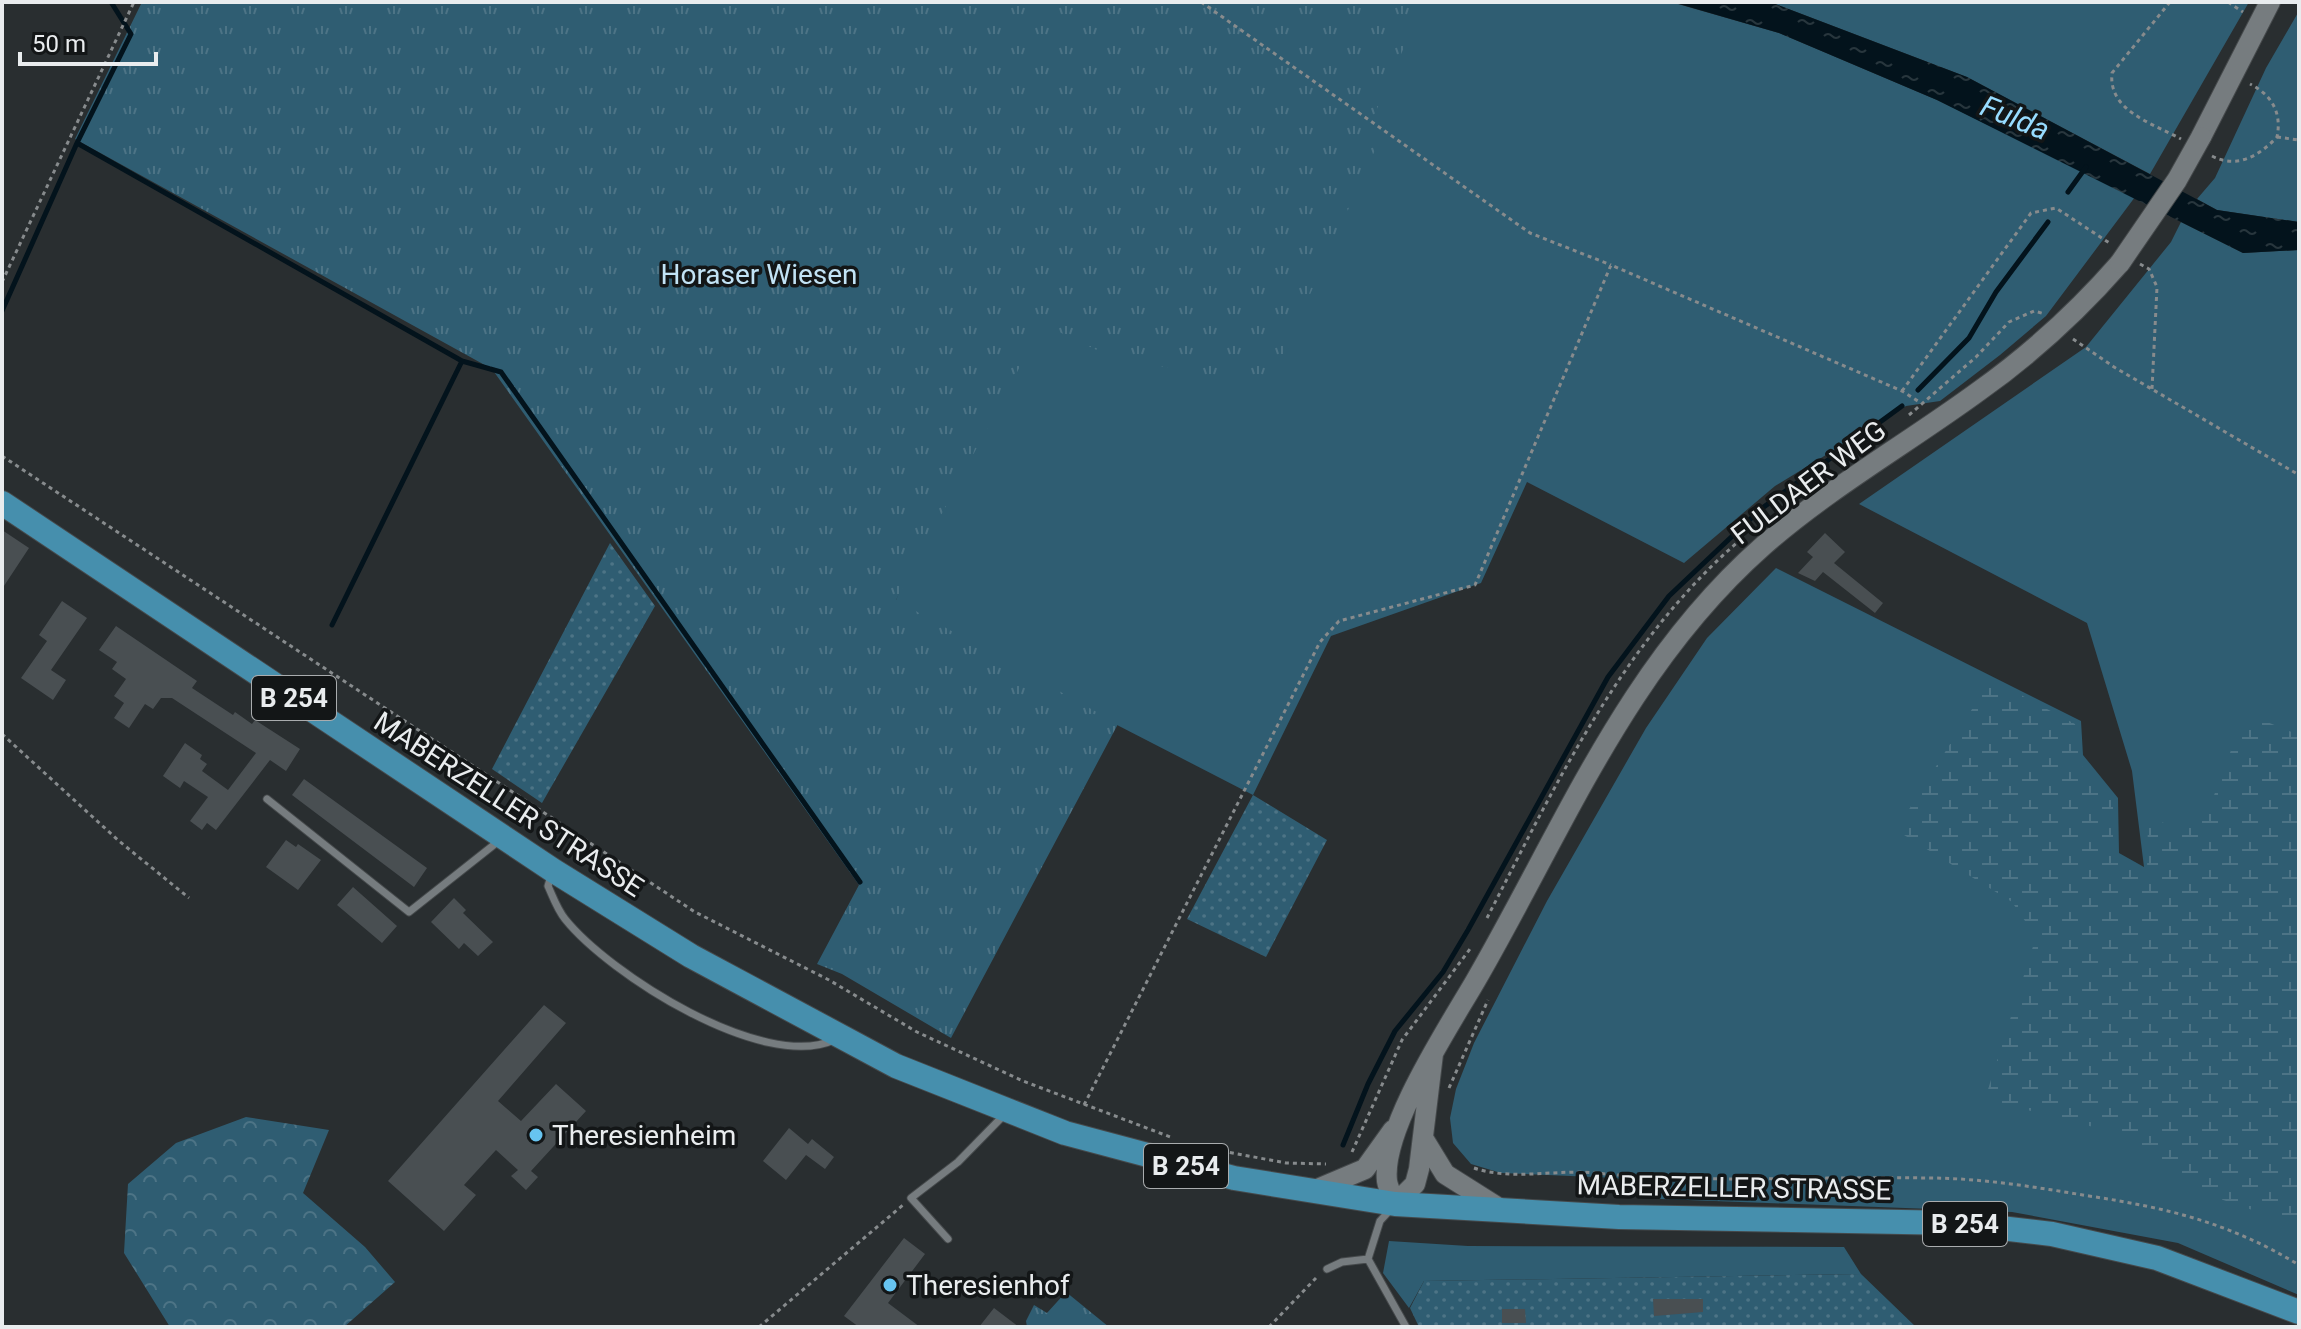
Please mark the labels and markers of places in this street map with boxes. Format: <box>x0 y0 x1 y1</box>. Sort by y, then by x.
place label: Theresienheim <box>552 1119 736 1152</box>
marker: Theresienheim <box>527 1126 545 1144</box>
place label: Theresienhof <box>906 1269 1070 1302</box>
marker: Theresienhof <box>881 1276 899 1294</box>

